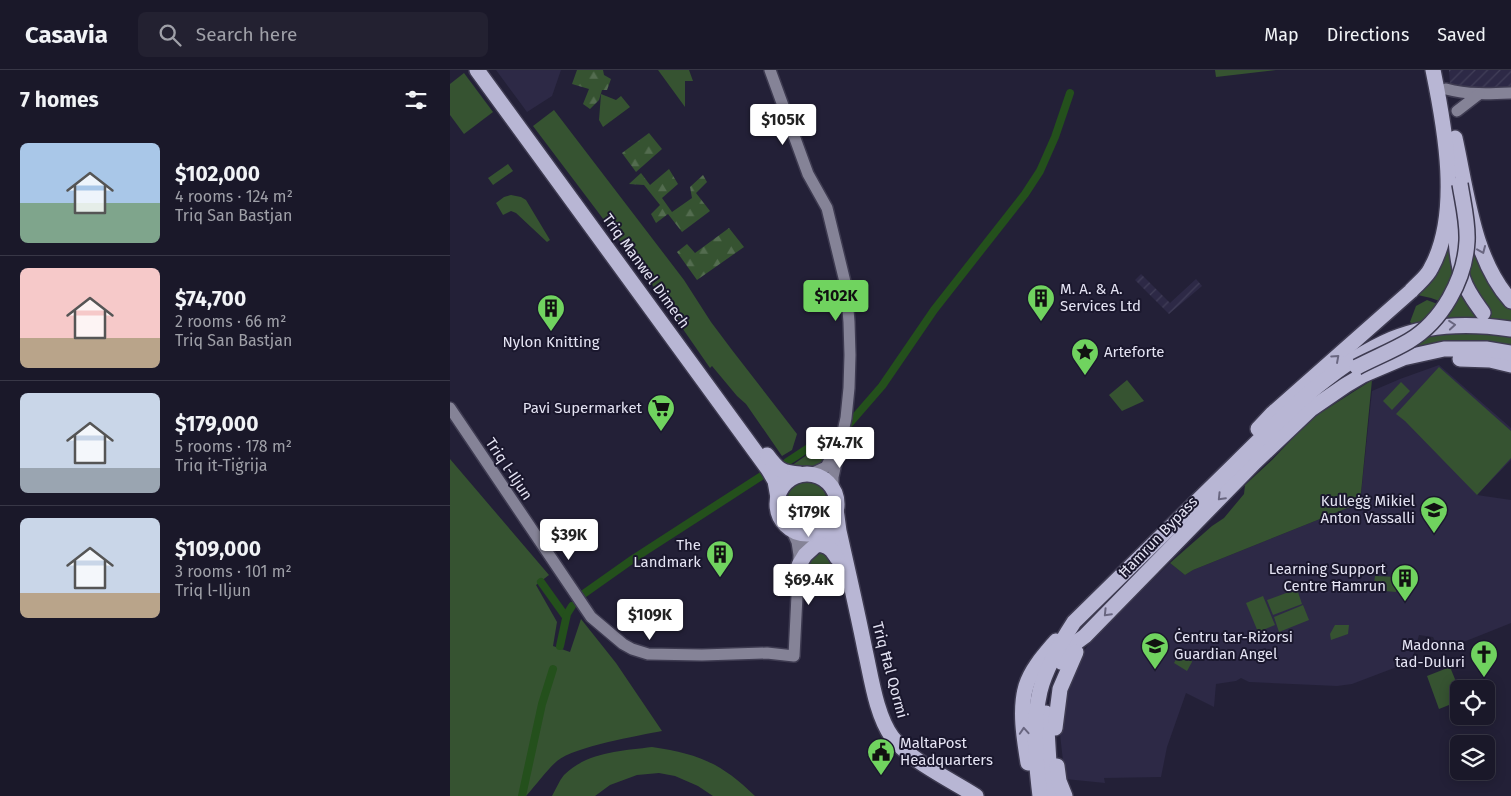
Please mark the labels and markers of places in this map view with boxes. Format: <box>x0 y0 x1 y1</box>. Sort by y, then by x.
pin: $105K <box>748 104 818 146</box>
pin: $102K <box>801 280 871 322</box>
place label: M. A. & A. Services Ltd <box>1060 280 1141 315</box>
building icon: M. A. & A. Services Ltd <box>1026 283 1056 322</box>
building icon: Nylon Knitting <box>536 293 566 332</box>
place label: Nylon Knitting <box>503 333 600 351</box>
place icon: Arteforte <box>1070 337 1100 376</box>
place label: Arteforte <box>1104 343 1165 361</box>
supermarket icon: Pavi Supermarket <box>646 393 676 432</box>
place label: Pavi Supermarket <box>523 399 643 417</box>
pin: $74.7K <box>799 426 881 469</box>
place label: Kulleġġ Mikiel Anton Vassalli <box>1320 492 1416 527</box>
school or university icon: Kulleġġ Mikiel Anton Vassalli <box>1419 495 1449 534</box>
pin: $179K <box>774 496 844 538</box>
pin: $39K <box>539 518 599 561</box>
place label: The Landmark <box>633 536 701 571</box>
building icon: The Landmark <box>705 539 735 578</box>
place label: Learning Support Centre Ħamrun <box>1269 560 1387 595</box>
building icon: Learning Support Centre Ħamrun <box>1390 563 1420 602</box>
pin: $69.4K <box>768 564 850 606</box>
pin: $109K <box>615 598 685 641</box>
place label: Ċentru tar-Riżorsi Guardian Angel <box>1174 628 1293 663</box>
school or university icon: Ċentru tar-Riżorsi Guardian Angel <box>1140 631 1170 670</box>
place label: Madonna tad-Duluri <box>1395 636 1465 671</box>
church icon: Madonna tad-Duluri <box>1469 639 1499 678</box>
place label: MaltaPost Headquarters <box>900 734 993 769</box>
public building icon: MaltaPost Headquarters <box>866 737 896 776</box>

